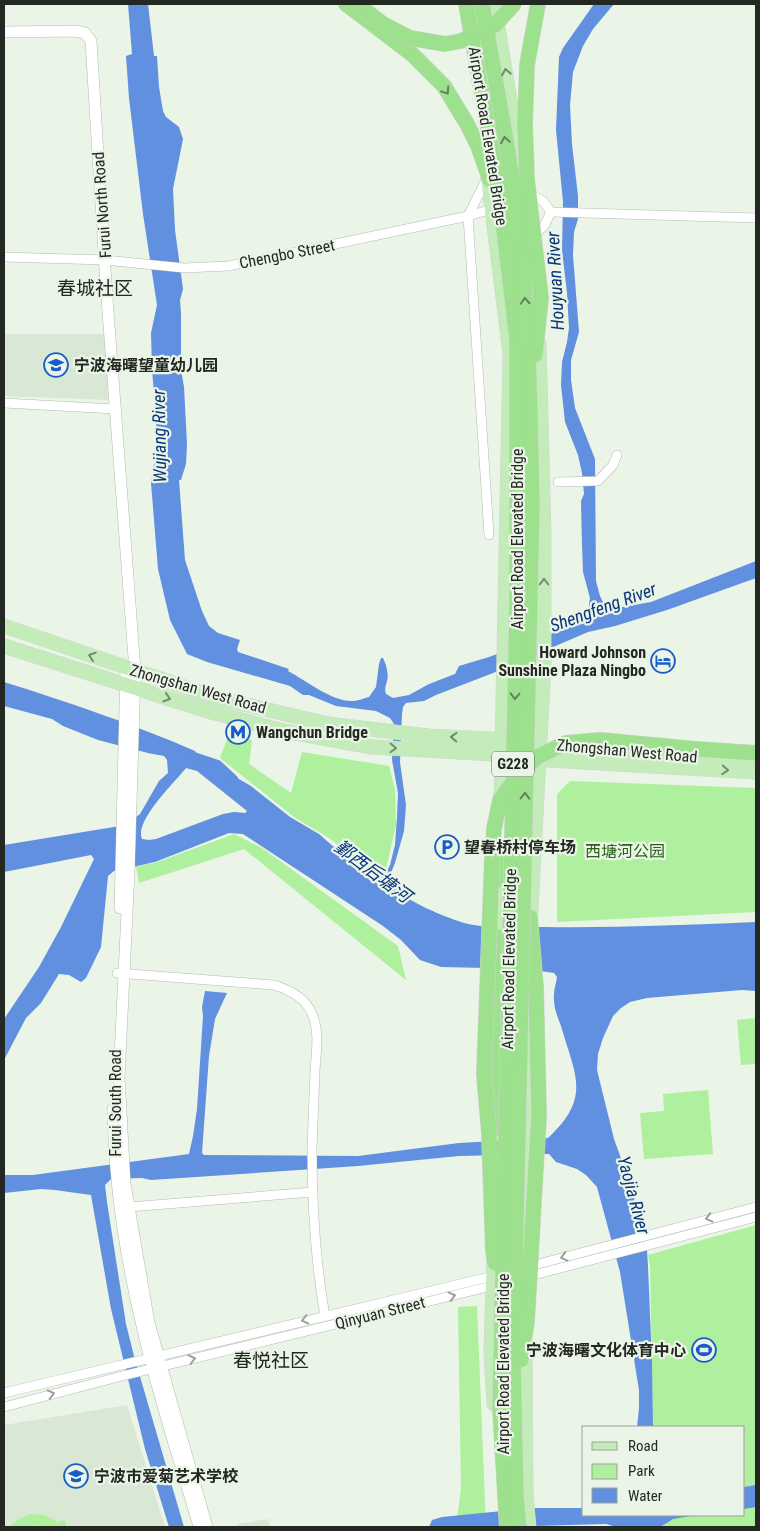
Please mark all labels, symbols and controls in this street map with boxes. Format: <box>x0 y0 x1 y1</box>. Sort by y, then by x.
street label: Airport Road Elevated Bridge <box>464 45 512 227</box>
one-way arrow <box>501 68 511 77</box>
one-way arrow <box>440 85 450 94</box>
one-way arrow <box>501 136 511 145</box>
street label: Furui North Road <box>89 151 115 259</box>
water label: Houyuan River <box>542 230 568 331</box>
street label: Chengbo Street <box>238 235 337 273</box>
district label: 春城社区 <box>57 277 133 300</box>
one-way arrow <box>520 297 530 305</box>
school or university icon: 宁波海曙望童幼儿园 <box>43 352 69 378</box>
place label: 宁波海曙望童幼儿园 <box>74 356 218 375</box>
water label: Wujiang River <box>148 389 170 483</box>
street label: Airport Road Elevated Bridge <box>508 448 527 630</box>
one-way arrow <box>539 578 549 586</box>
water label: Shengfeng River <box>547 578 660 636</box>
place label: Howard Johnson Sunshine Plaza Ningbo <box>498 643 646 680</box>
hotel icon: Howard Johnson Sunshine Plaza Ningbo <box>650 648 676 674</box>
one-way arrow <box>88 652 96 662</box>
street label: Zhongshan West Road <box>128 660 268 718</box>
one-way arrow <box>162 692 171 702</box>
one-way arrow <box>510 692 520 700</box>
metro station icon: Wangchun Bridge <box>225 719 251 745</box>
place label: Wangchun Bridge <box>256 723 368 742</box>
one-way arrow <box>449 732 457 743</box>
street label: Zhongshan West Road <box>556 735 698 767</box>
one-way arrow <box>389 743 397 754</box>
road number: G228 <box>492 752 534 776</box>
one-way arrow <box>721 765 729 776</box>
one-way arrow <box>520 792 531 800</box>
parking icon: 望春桥村停车场 <box>434 834 460 860</box>
water label: 鄞西后塘河 <box>331 836 418 908</box>
place label: 望春桥村停车场 <box>464 838 576 857</box>
park label: 西塘河公园 <box>585 842 665 861</box>
street label: Airport Road Elevated Bridge <box>498 868 520 1050</box>
street label: Furui South Road <box>106 1049 125 1157</box>
water label: Yaojia River <box>613 1154 655 1237</box>
one-way arrow <box>706 1213 714 1223</box>
one-way arrow <box>560 1251 569 1262</box>
street label: Airport Road Elevated Bridge <box>494 1273 513 1455</box>
one-way arrow <box>447 1291 456 1302</box>
street label: Qinyuan Street <box>333 1293 427 1333</box>
one-way arrow <box>300 1314 309 1325</box>
sports icon: 宁波海曙文化体育中心 <box>691 1337 717 1363</box>
place label: 宁波海曙文化体育中心 <box>526 1341 686 1360</box>
district label: 春悦社区 <box>233 1349 309 1372</box>
one-way arrow <box>187 1355 195 1365</box>
one-way arrow <box>46 1390 54 1400</box>
legend <box>582 1426 745 1516</box>
text: Road <box>628 1437 658 1455</box>
text: Park <box>628 1462 655 1480</box>
school or university icon: 宁波市爱菊艺术学校 <box>63 1463 89 1489</box>
place label: 宁波市爱菊艺术学校 <box>94 1467 239 1486</box>
text: Water <box>628 1487 663 1505</box>

